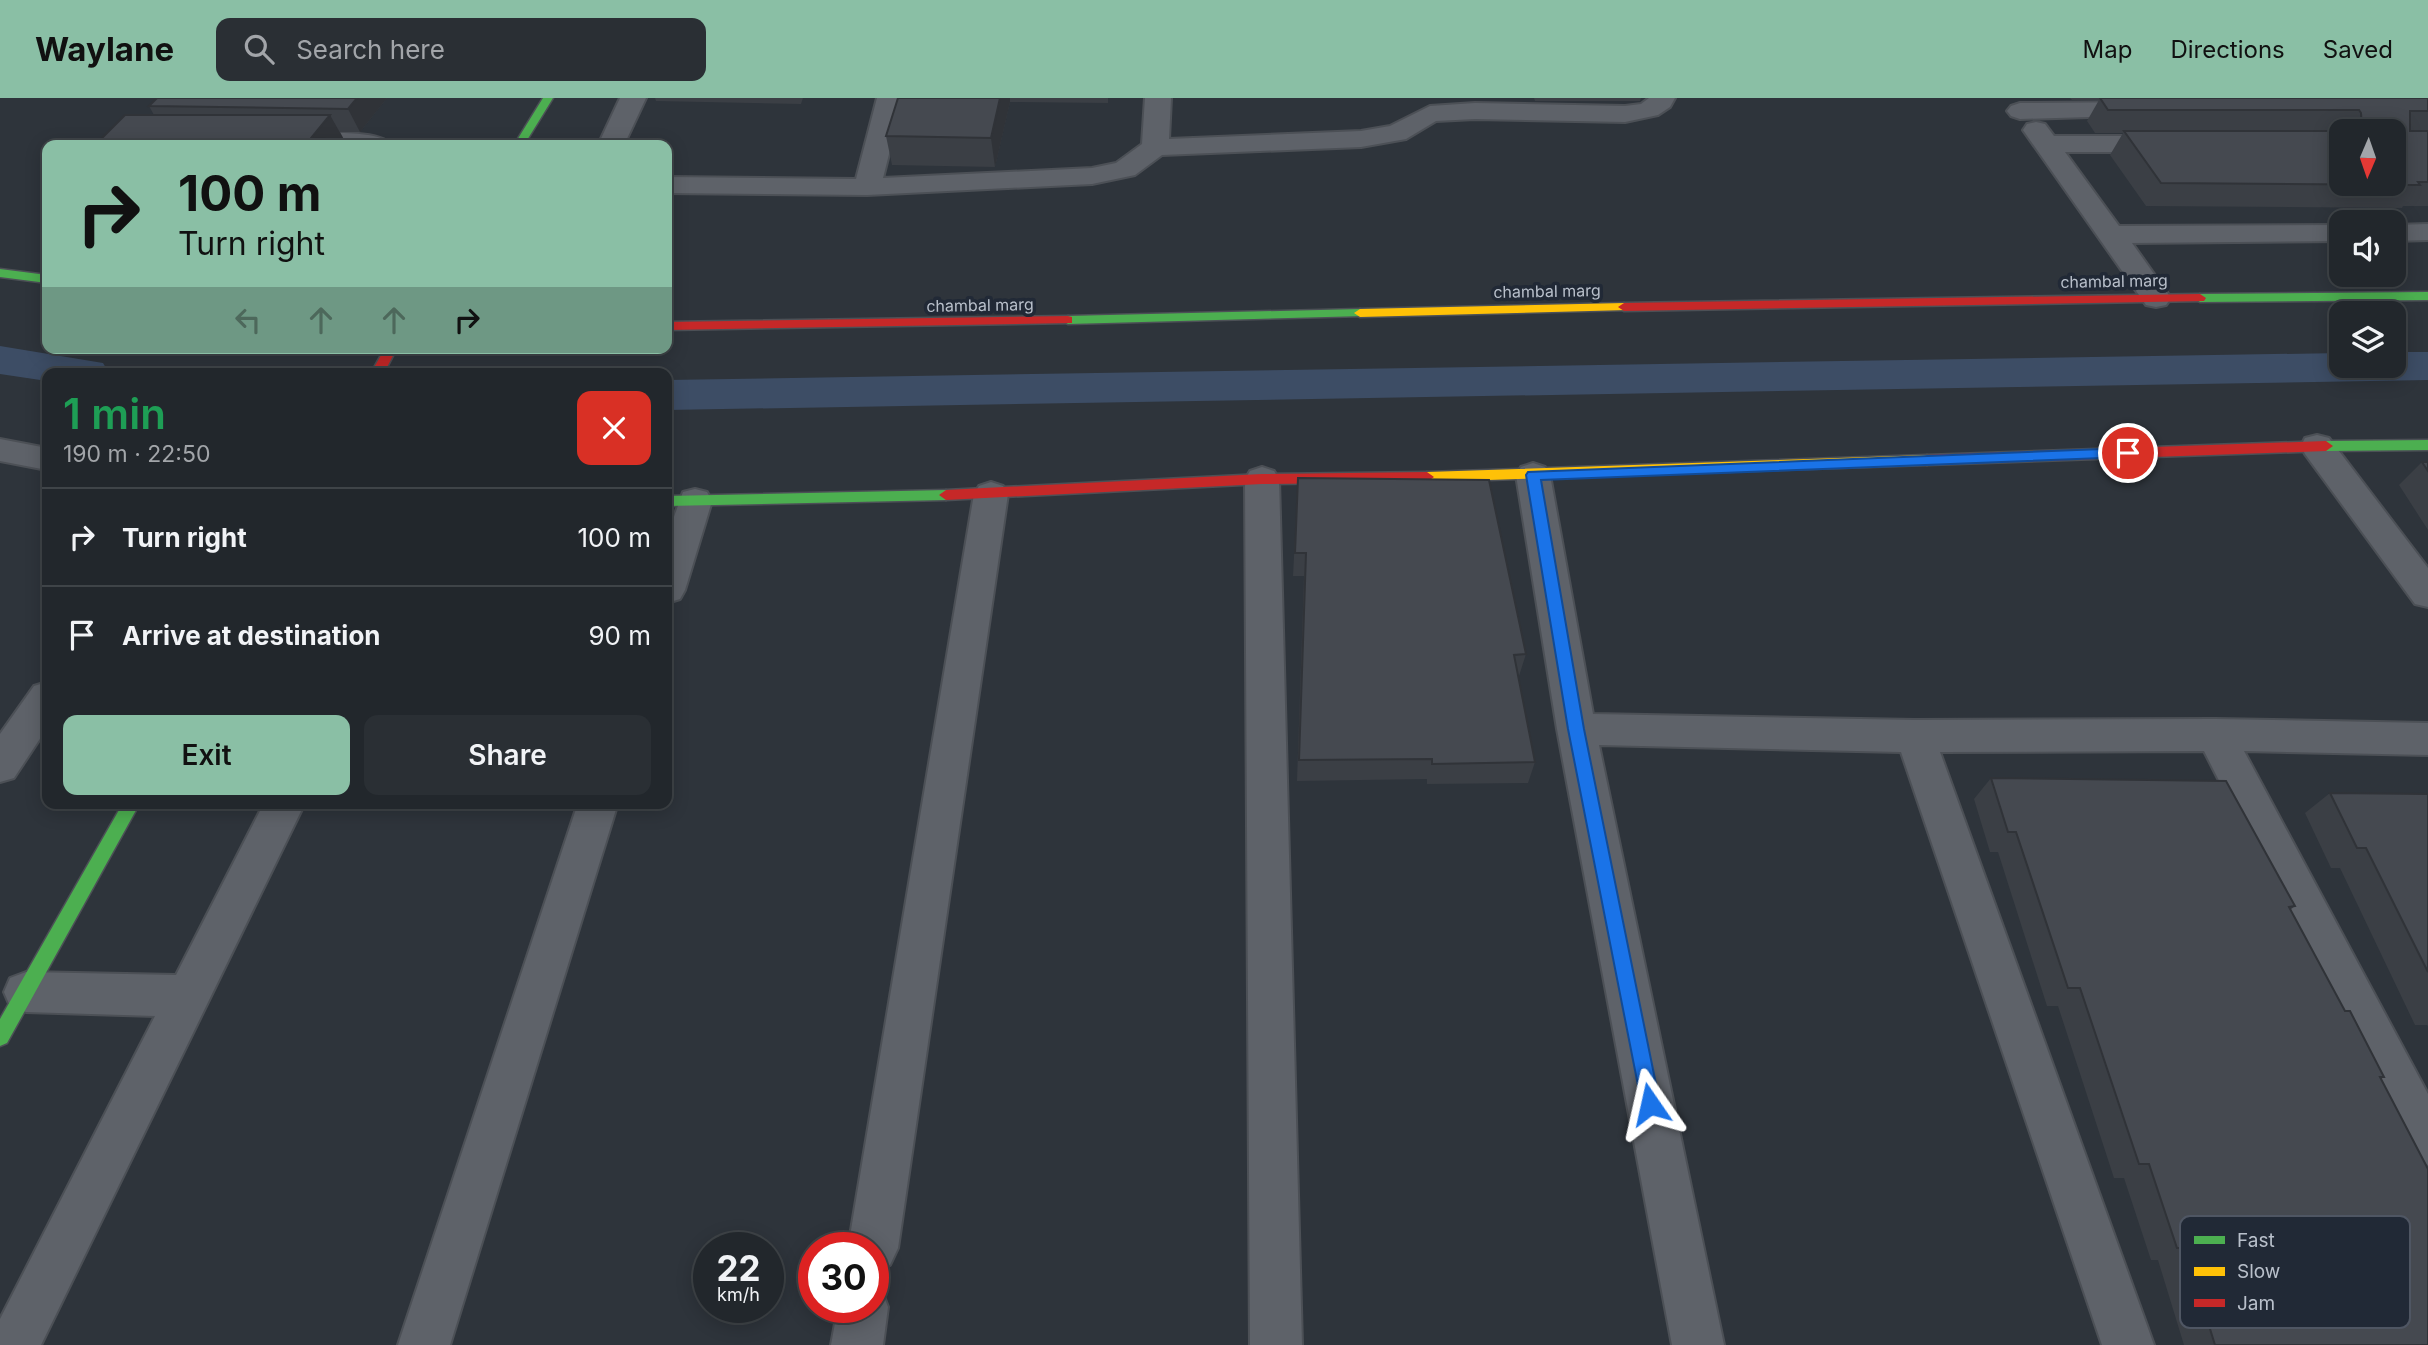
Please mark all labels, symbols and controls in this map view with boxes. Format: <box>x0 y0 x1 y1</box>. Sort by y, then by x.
search box <box>216 18 706 81</box>
text: Waylane <box>35 29 174 69</box>
icon: search <box>240 30 278 68</box>
text: Search here <box>296 34 445 65</box>
text: Map <box>2083 35 2132 64</box>
text: Directions <box>2170 35 2285 64</box>
text: Saved <box>2323 35 2393 64</box>
north arrow <box>2329 119 2406 196</box>
map controls <box>2329 119 2406 378</box>
text: 100 m <box>178 164 322 223</box>
icon: right <box>63 168 154 259</box>
button: sound <box>2329 210 2406 287</box>
text: Turn right <box>178 224 325 263</box>
street label: chambal marg <box>2060 270 2168 292</box>
street label: chambal marg <box>1493 280 1601 302</box>
street label: chambal marg <box>926 294 1034 316</box>
icon: left <box>229 301 267 339</box>
icon: ahead <box>302 301 340 339</box>
icon: ahead <box>375 301 413 339</box>
icon: right <box>448 301 486 339</box>
button: layers <box>2329 301 2406 378</box>
text: 1 min <box>63 388 166 439</box>
button: close <box>577 391 651 465</box>
pin <box>2098 423 2158 483</box>
icon: arrive <box>2109 434 2147 472</box>
text: 190 m · 22:50 <box>63 440 210 468</box>
icon: right <box>63 518 101 556</box>
text: Turn right <box>122 522 247 553</box>
text: 100 m <box>578 522 651 553</box>
icon: arrive <box>63 616 101 654</box>
text: Arrive at destination <box>122 620 381 651</box>
text: 90 m <box>588 620 651 651</box>
button: Exit <box>63 715 350 795</box>
button: Share <box>364 715 651 795</box>
position arrow <box>1613 1067 1687 1141</box>
legend <box>2180 1216 2410 1328</box>
text: Fast <box>2237 1229 2275 1252</box>
speed limit sign: 30 <box>798 1232 889 1323</box>
text: 22 <box>716 1247 761 1289</box>
text: Slow <box>2237 1260 2280 1283</box>
text: km/h <box>717 1284 760 1305</box>
text: Jam <box>2237 1292 2275 1315</box>

